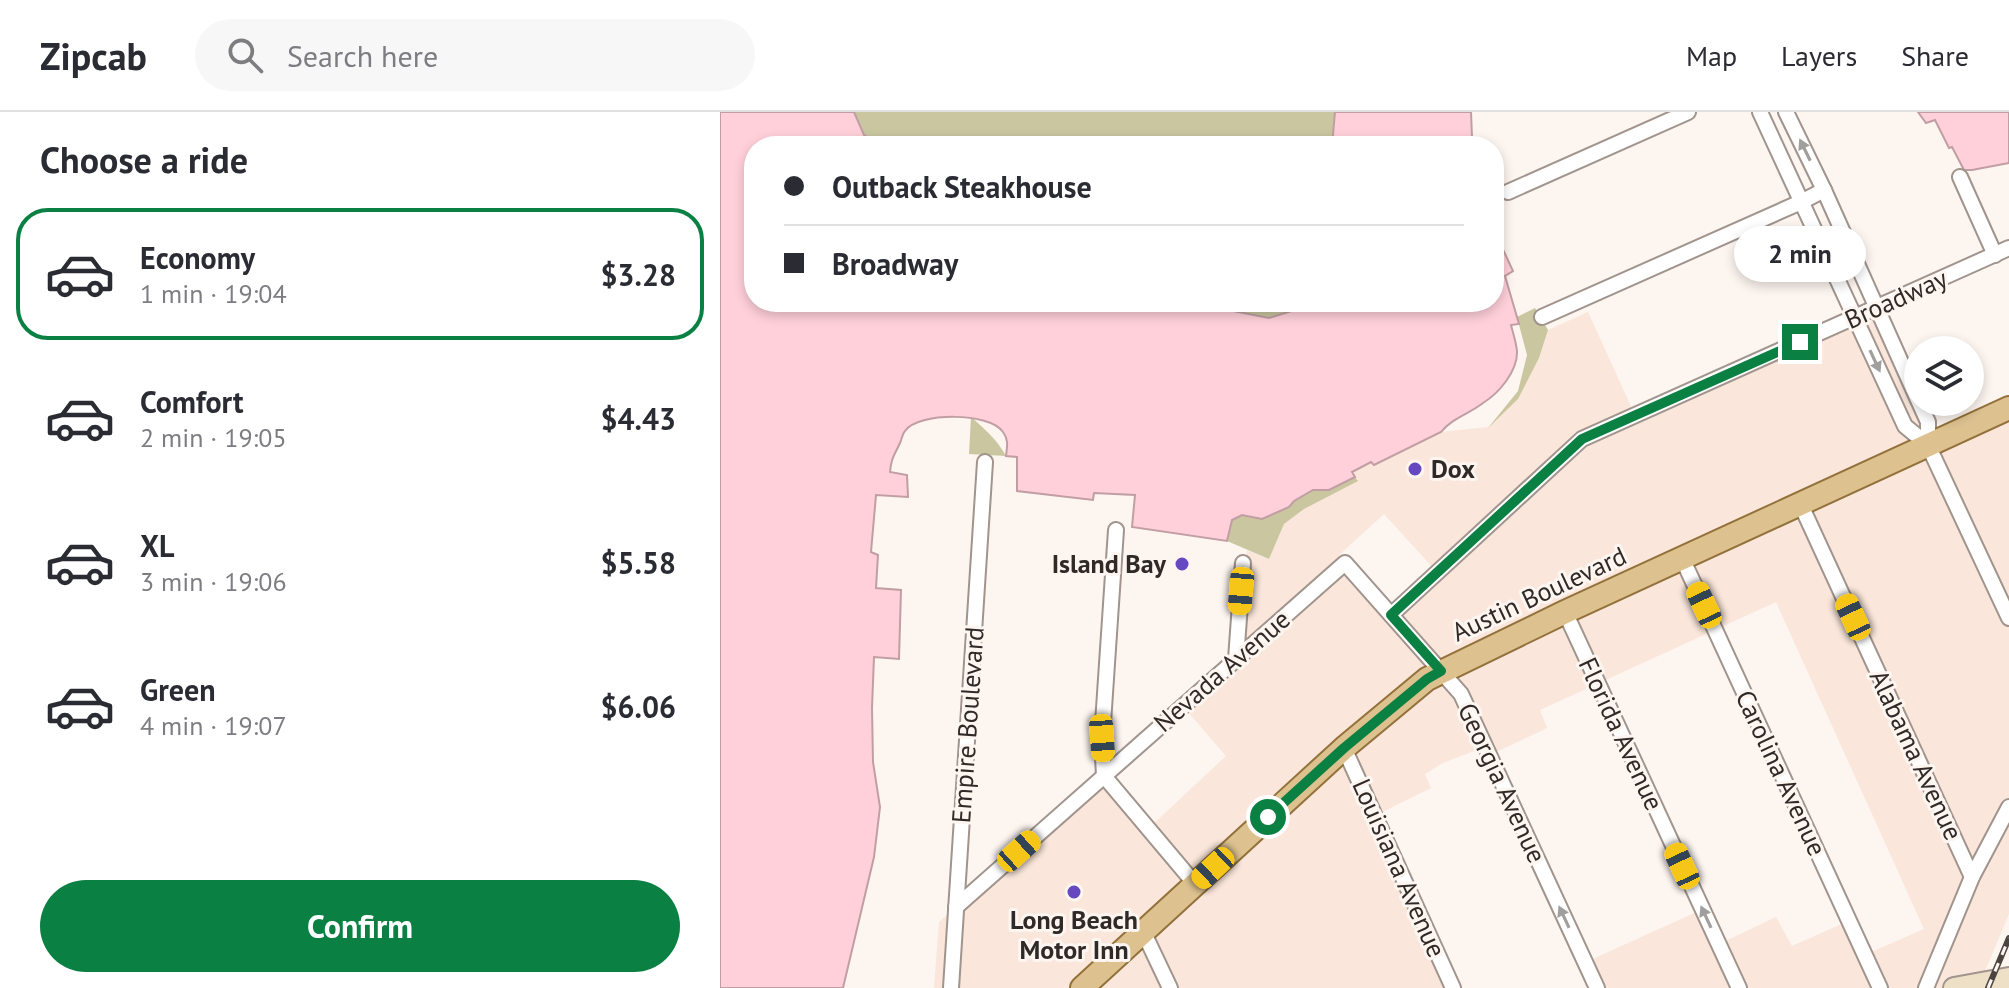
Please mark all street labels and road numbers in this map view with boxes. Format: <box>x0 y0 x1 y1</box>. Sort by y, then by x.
street label: Broadway <box>1839 261 1952 336</box>
street label: Austin Boulevard <box>1446 539 1631 648</box>
street label: Nevada Avenue <box>1147 602 1297 739</box>
street label: Empire Boulevard <box>944 626 991 824</box>
street label: Florida Avenue <box>1572 652 1671 816</box>
street label: Alabama Avenue <box>1863 664 1970 845</box>
street label: Carolina Avenue <box>1729 685 1834 861</box>
street label: Georgia Avenue <box>1451 698 1554 868</box>
street label: Louisiana Avenue <box>1345 773 1454 962</box>

